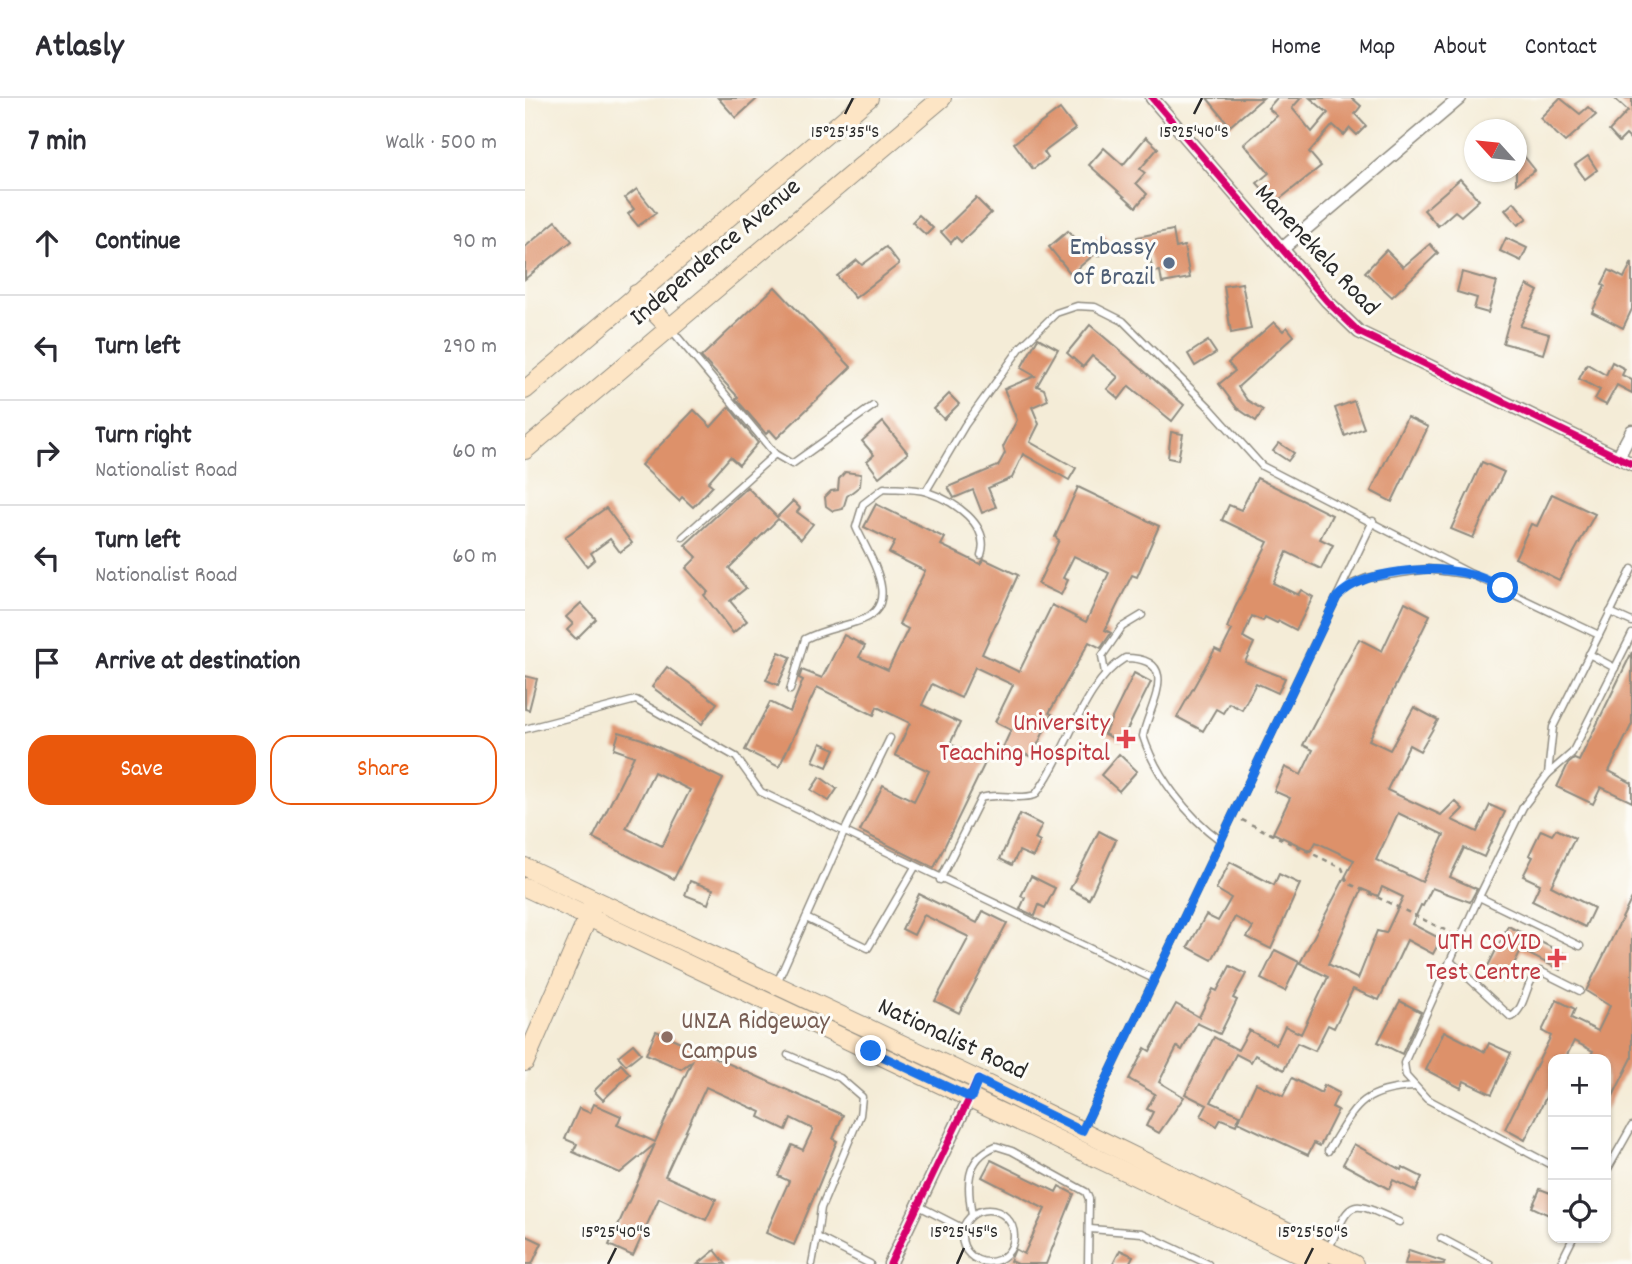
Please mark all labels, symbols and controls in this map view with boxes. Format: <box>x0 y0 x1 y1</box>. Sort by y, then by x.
text: Atlasly <box>35 25 124 72</box>
text: Home <box>1271 31 1321 65</box>
text: Map <box>1359 31 1395 65</box>
text: About <box>1433 31 1487 65</box>
text: Contact <box>1525 31 1597 65</box>
north arrow <box>1464 119 1527 182</box>
text: 15°25'35"S <box>811 121 879 146</box>
text: 15°25'40"S <box>1159 121 1229 146</box>
text: 7 min <box>28 122 86 165</box>
text: Walk · 500 m <box>386 127 497 160</box>
street label: Independence Avenue <box>622 170 810 336</box>
street label: Manenekela Road <box>1245 176 1387 326</box>
icon: ahead <box>28 224 66 262</box>
text: Continue <box>95 224 180 261</box>
text: 90 m <box>453 226 497 259</box>
place label: Embassy of Brazil <box>1069 230 1155 297</box>
marker: Embassy of Brazil <box>1161 255 1177 271</box>
icon: left <box>28 329 66 367</box>
text: Turn left <box>95 329 181 366</box>
text: 290 m <box>443 331 497 364</box>
text: Turn right <box>95 418 192 455</box>
icon: right <box>28 434 66 472</box>
text: 60 m <box>452 436 497 469</box>
text: Nationalist Road <box>95 455 238 488</box>
text: Turn left <box>95 523 181 560</box>
icon: left <box>28 539 66 577</box>
text: 60 m <box>452 541 497 574</box>
text: Nationalist Road <box>95 560 238 593</box>
route start <box>1487 572 1518 603</box>
icon: arrive <box>28 644 66 682</box>
text: Arrive at destination <box>95 644 300 681</box>
place label: University Teaching Hospital <box>939 706 1110 773</box>
marker: University Teaching Hospital <box>1116 729 1136 749</box>
button: Save <box>28 735 256 805</box>
button: Share <box>270 735 497 805</box>
place label: UTH COVID Test Centre <box>1426 925 1541 992</box>
marker: UTH COVID Test Centre <box>1547 948 1567 968</box>
street label: Nationalist Road <box>871 989 1033 1091</box>
place label: UNZA Ridgeway Campus <box>681 1004 830 1071</box>
marker: UNZA Ridgeway Campus <box>659 1029 675 1045</box>
route end <box>855 1035 886 1066</box>
map controls <box>1548 1054 1611 1243</box>
button: + <box>1548 1054 1611 1117</box>
button: − <box>1548 1117 1611 1180</box>
button: locate <box>1548 1180 1611 1243</box>
text: 15°25'40"S <box>581 1221 651 1246</box>
text: 15°25'45"S <box>930 1221 998 1246</box>
text: 15°25'50"S <box>1278 1221 1348 1246</box>

